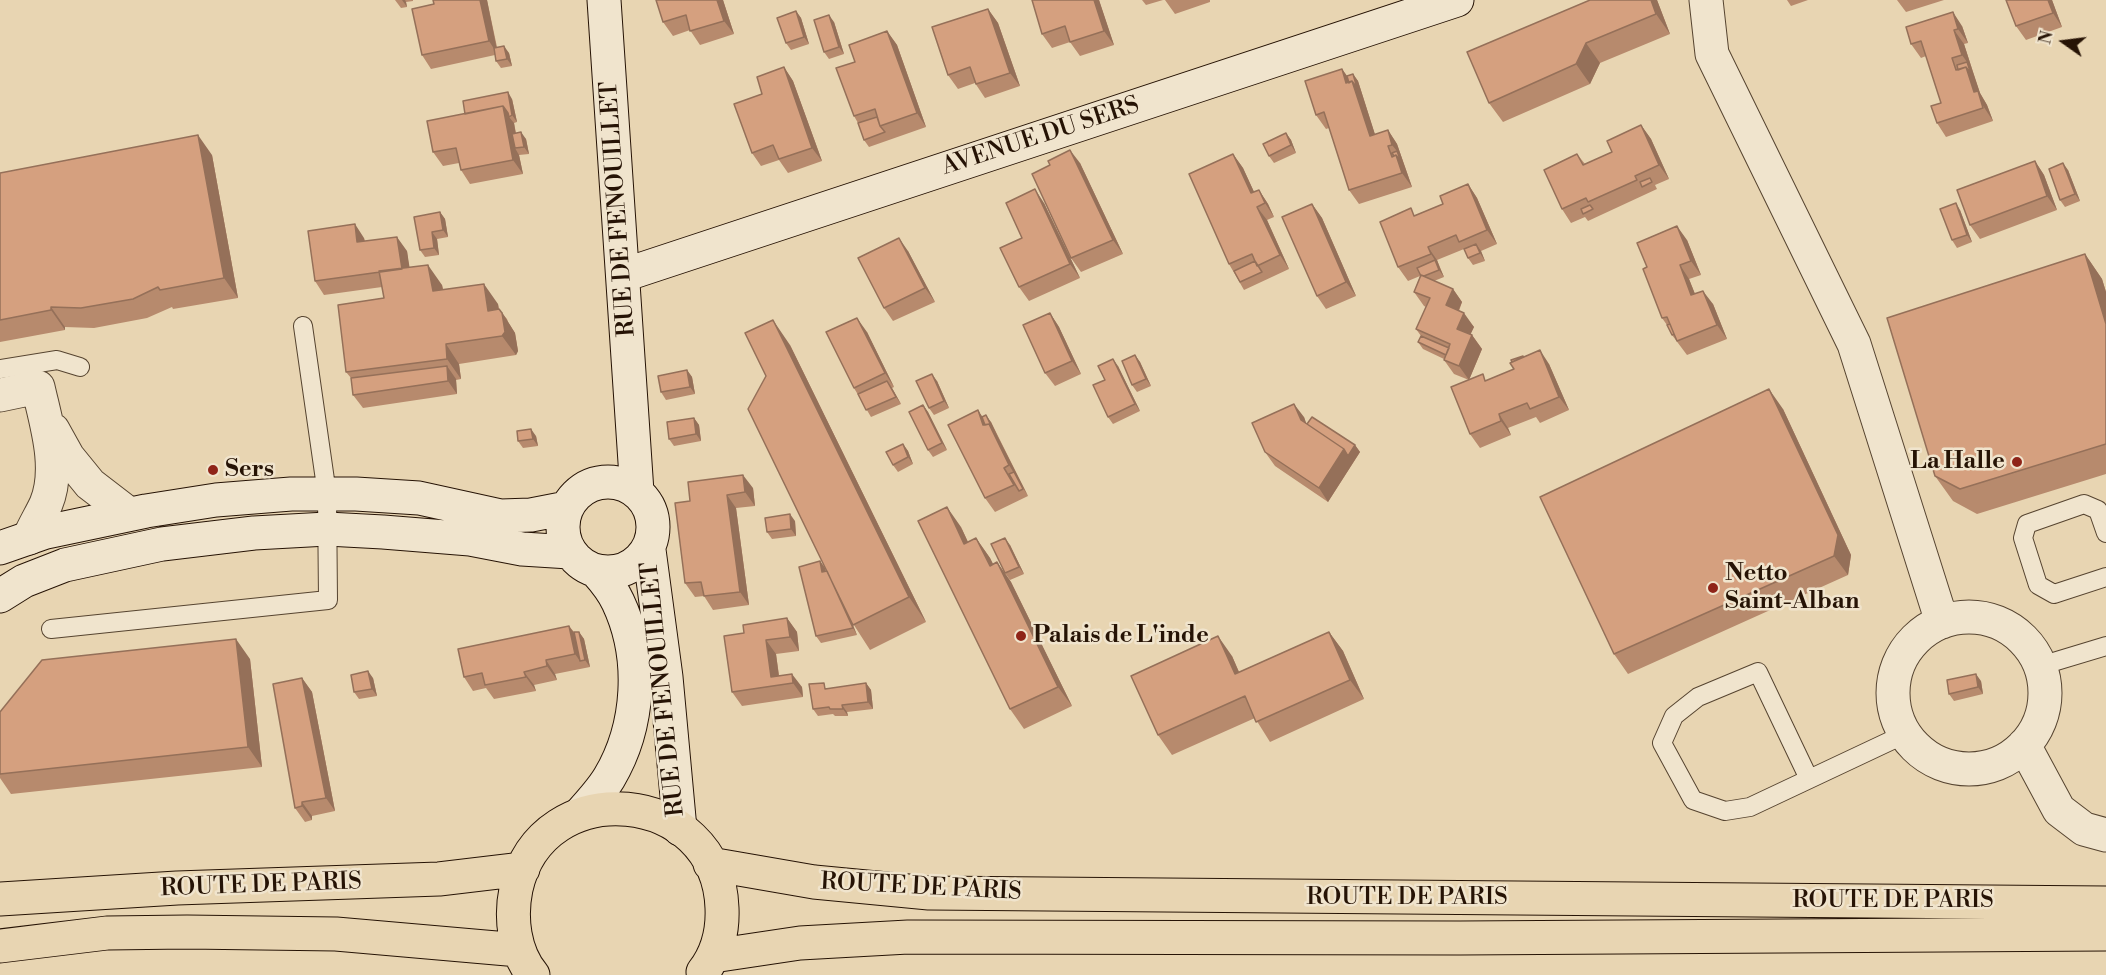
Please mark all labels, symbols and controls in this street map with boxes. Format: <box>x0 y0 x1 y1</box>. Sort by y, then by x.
north arrow <box>2034 12 2094 72</box>
text: N <box>2035 29 2058 46</box>
street label: RUE DE FENOUILLET <box>596 80 642 338</box>
street label: AVENUE DU SERS <box>939 91 1143 183</box>
place label: La Halle <box>1910 448 2005 476</box>
marker: La Halle <box>2010 455 2024 469</box>
place label: Sers <box>225 456 274 484</box>
marker: Sers <box>206 463 220 477</box>
street label: RUE DE FENOUILLET <box>636 560 692 818</box>
place label: Netto Saint-Alban <box>1725 560 1860 616</box>
marker: Netto Saint-Alban <box>1706 581 1720 595</box>
place label: Palais de L'inde <box>1033 622 1209 650</box>
marker: Palais de L'inde <box>1014 629 1028 643</box>
street label: ROUTE DE PARIS <box>160 868 362 904</box>
street label: ROUTE DE PARIS <box>820 868 1022 908</box>
street label: ROUTE DE PARIS <box>1306 884 1508 912</box>
street label: ROUTE DE PARIS <box>1792 887 1994 915</box>

